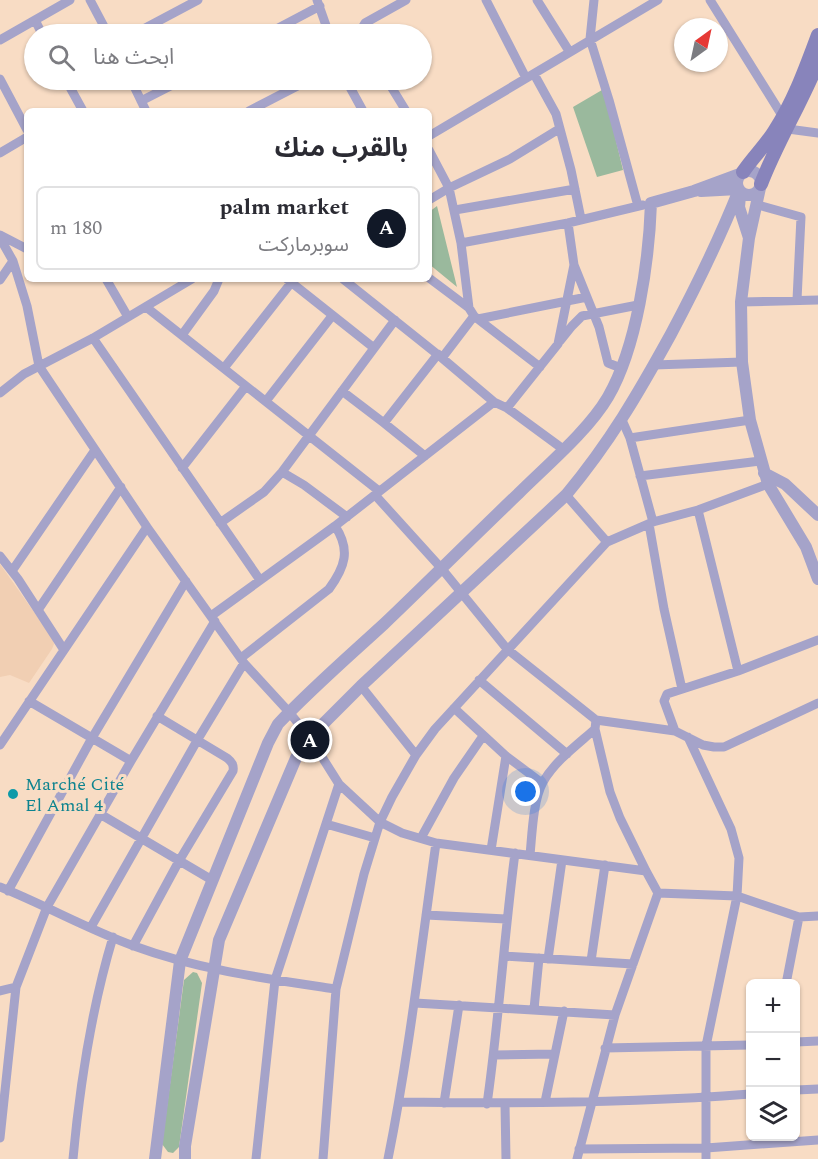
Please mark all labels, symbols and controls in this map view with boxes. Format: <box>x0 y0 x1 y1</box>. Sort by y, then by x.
north arrow <box>674 18 728 72</box>
search box <box>24 24 432 90</box>
icon: search <box>45 41 78 74</box>
text: ابحث هنا <box>93 41 174 74</box>
text: بالقرب منك <box>275 128 408 168</box>
text: palm market <box>220 191 349 224</box>
text: 180 m <box>50 213 102 243</box>
text: A <box>379 213 394 243</box>
text: سوبرماركت <box>258 230 349 260</box>
pin: A <box>290 718 330 762</box>
place label: Marché Cité El Amal 4 <box>25 771 125 819</box>
your location <box>511 777 540 806</box>
marker: Marché Cité El Amal 4 <box>6 787 20 801</box>
map controls <box>746 979 800 1141</box>
button: + <box>746 979 800 1033</box>
button: − <box>746 1033 800 1087</box>
button: layers <box>746 1087 800 1141</box>

